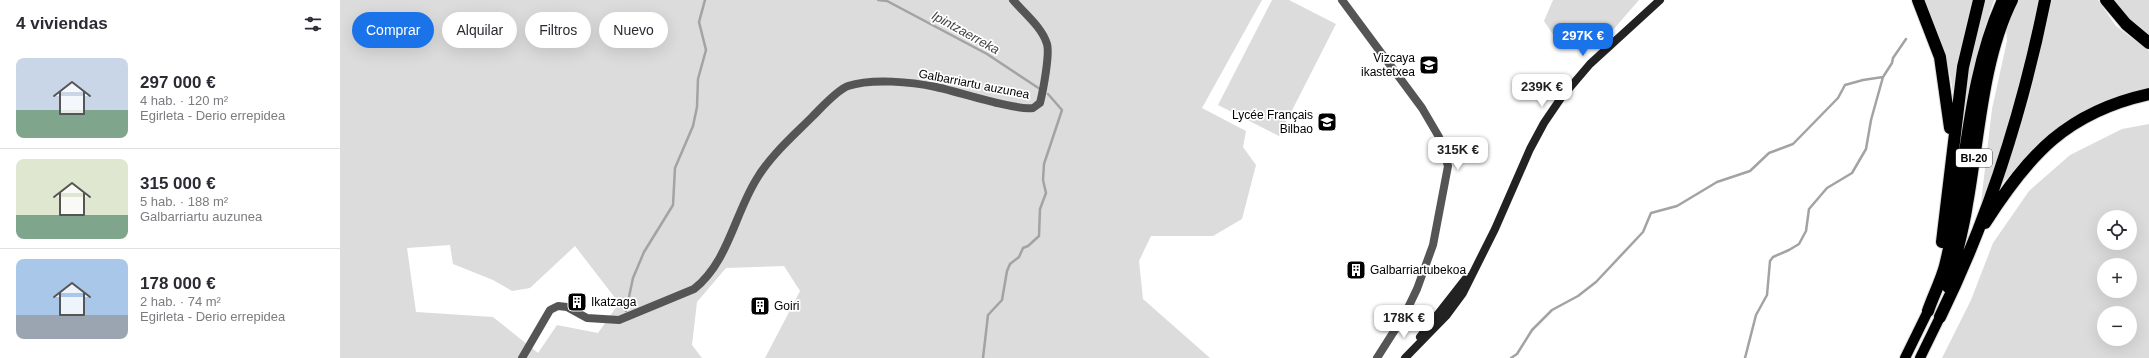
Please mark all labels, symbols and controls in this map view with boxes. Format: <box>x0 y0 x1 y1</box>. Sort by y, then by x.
water label: Ipintzaerreka <box>929 8 1002 57</box>
chip: Comprar <box>352 12 434 48</box>
chip: Alquilar <box>442 12 517 48</box>
chip: Filtros <box>525 12 591 48</box>
chip: Nuevo <box>599 12 668 48</box>
icon: filters <box>302 13 324 35</box>
text: 4 viviendas <box>16 14 108 33</box>
pin: 297K € <box>1550 23 1616 57</box>
text: 297K € <box>1562 28 1604 43</box>
place label: Vizcaya ikastetxea <box>1361 51 1415 79</box>
school or university icon: Vizcaya ikastetxea <box>1418 54 1440 76</box>
street label: Galbarriartu auzunea <box>917 66 1031 102</box>
text: 297 000 € <box>140 73 216 92</box>
icon: home <box>48 74 96 122</box>
pin: 239K € <box>1509 74 1575 108</box>
text: 239K € <box>1521 79 1563 94</box>
text: 4 hab. · 120 m² <box>140 93 228 108</box>
text: Egirleta - Derio errepidea <box>140 108 285 123</box>
place label: Lycée Français Bilbao <box>1232 108 1313 136</box>
school or university icon: Lycée Français Bilbao <box>1316 111 1338 133</box>
pin: 315K € <box>1425 137 1491 171</box>
text: 315K € <box>1437 142 1479 157</box>
road number: BI-20 <box>1956 149 1992 167</box>
text: 315 000 € <box>140 174 216 193</box>
icon: home <box>48 175 96 223</box>
text: 5 hab. · 188 m² <box>140 194 228 209</box>
text: Galbarriartu auzunea <box>140 209 262 224</box>
map controls <box>2097 210 2137 346</box>
button: locate <box>2097 210 2137 250</box>
button: + <box>2097 258 2137 298</box>
building icon: Galbarriartubekoa <box>1345 259 1367 281</box>
place label: Galbarriartubekoa <box>1370 263 1466 277</box>
text: 178 000 € <box>140 274 216 293</box>
icon: home <box>48 275 96 323</box>
building icon: Ikatzaga <box>566 291 588 313</box>
text: 2 hab. · 74 m² <box>140 294 221 309</box>
place label: Ikatzaga <box>591 295 637 309</box>
building icon: Goiri <box>749 295 771 317</box>
place label: Goiri <box>774 299 799 313</box>
pin: 178K € <box>1371 305 1437 339</box>
button: − <box>2097 306 2137 346</box>
text: Egirleta - Derio errepidea <box>140 309 285 324</box>
text: 178K € <box>1383 310 1425 325</box>

